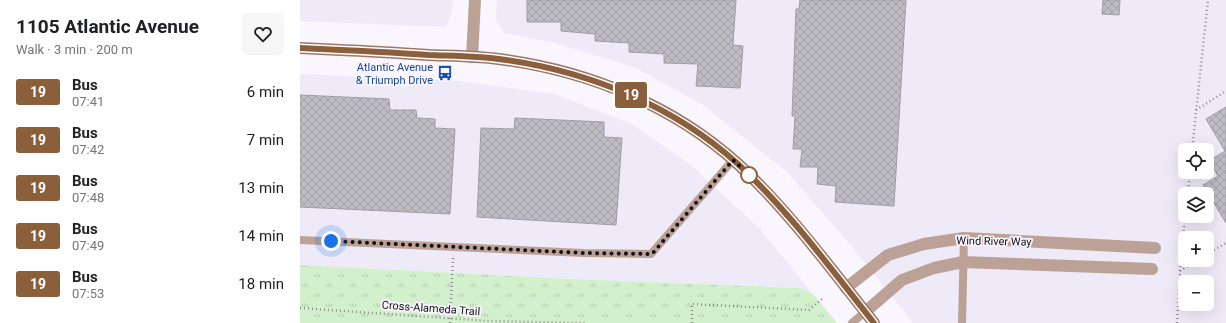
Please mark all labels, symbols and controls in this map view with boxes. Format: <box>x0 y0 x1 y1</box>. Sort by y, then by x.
button: heart <box>242 13 284 55</box>
text: 1105 Atlantic Avenue <box>16 15 199 38</box>
text: Walk · 3 min · 200 m <box>16 42 133 57</box>
place label: Atlantic Avenue & Triumph Drive <box>356 61 433 87</box>
bus stop icon: Atlantic Avenue & Triumph Drive <box>436 64 454 82</box>
text: Bus <box>72 76 98 94</box>
line badge: 19 <box>613 82 649 108</box>
text: 6 min <box>247 83 284 101</box>
text: 19 <box>30 84 46 100</box>
text: 19 <box>623 87 639 103</box>
text: 07:41 <box>72 94 104 109</box>
text: Bus <box>72 124 98 142</box>
text: 7 min <box>247 131 284 149</box>
text: 19 <box>30 132 46 148</box>
text: 07:42 <box>72 142 104 157</box>
map controls <box>1178 143 1214 311</box>
button: locate <box>1178 143 1214 179</box>
unlabelled marker <box>740 166 758 184</box>
text: Bus <box>72 172 98 190</box>
text: 13 min <box>238 179 284 197</box>
text: 19 <box>30 180 46 196</box>
button: layers <box>1178 187 1214 223</box>
text: 07:48 <box>72 190 104 205</box>
text: Bus <box>72 220 98 238</box>
text: 14 min <box>238 227 284 245</box>
text: 19 <box>30 228 46 244</box>
your location <box>321 231 341 251</box>
button: + <box>1178 231 1214 267</box>
street label: Wind River Way <box>956 234 1032 249</box>
text: 07:49 <box>72 238 104 253</box>
text: Bus <box>72 268 98 286</box>
text: 18 min <box>238 275 284 293</box>
button: − <box>1178 275 1214 311</box>
text: 19 <box>30 276 46 292</box>
text: 07:53 <box>72 286 104 301</box>
street label: Cross-Alameda Trail <box>381 299 481 318</box>

